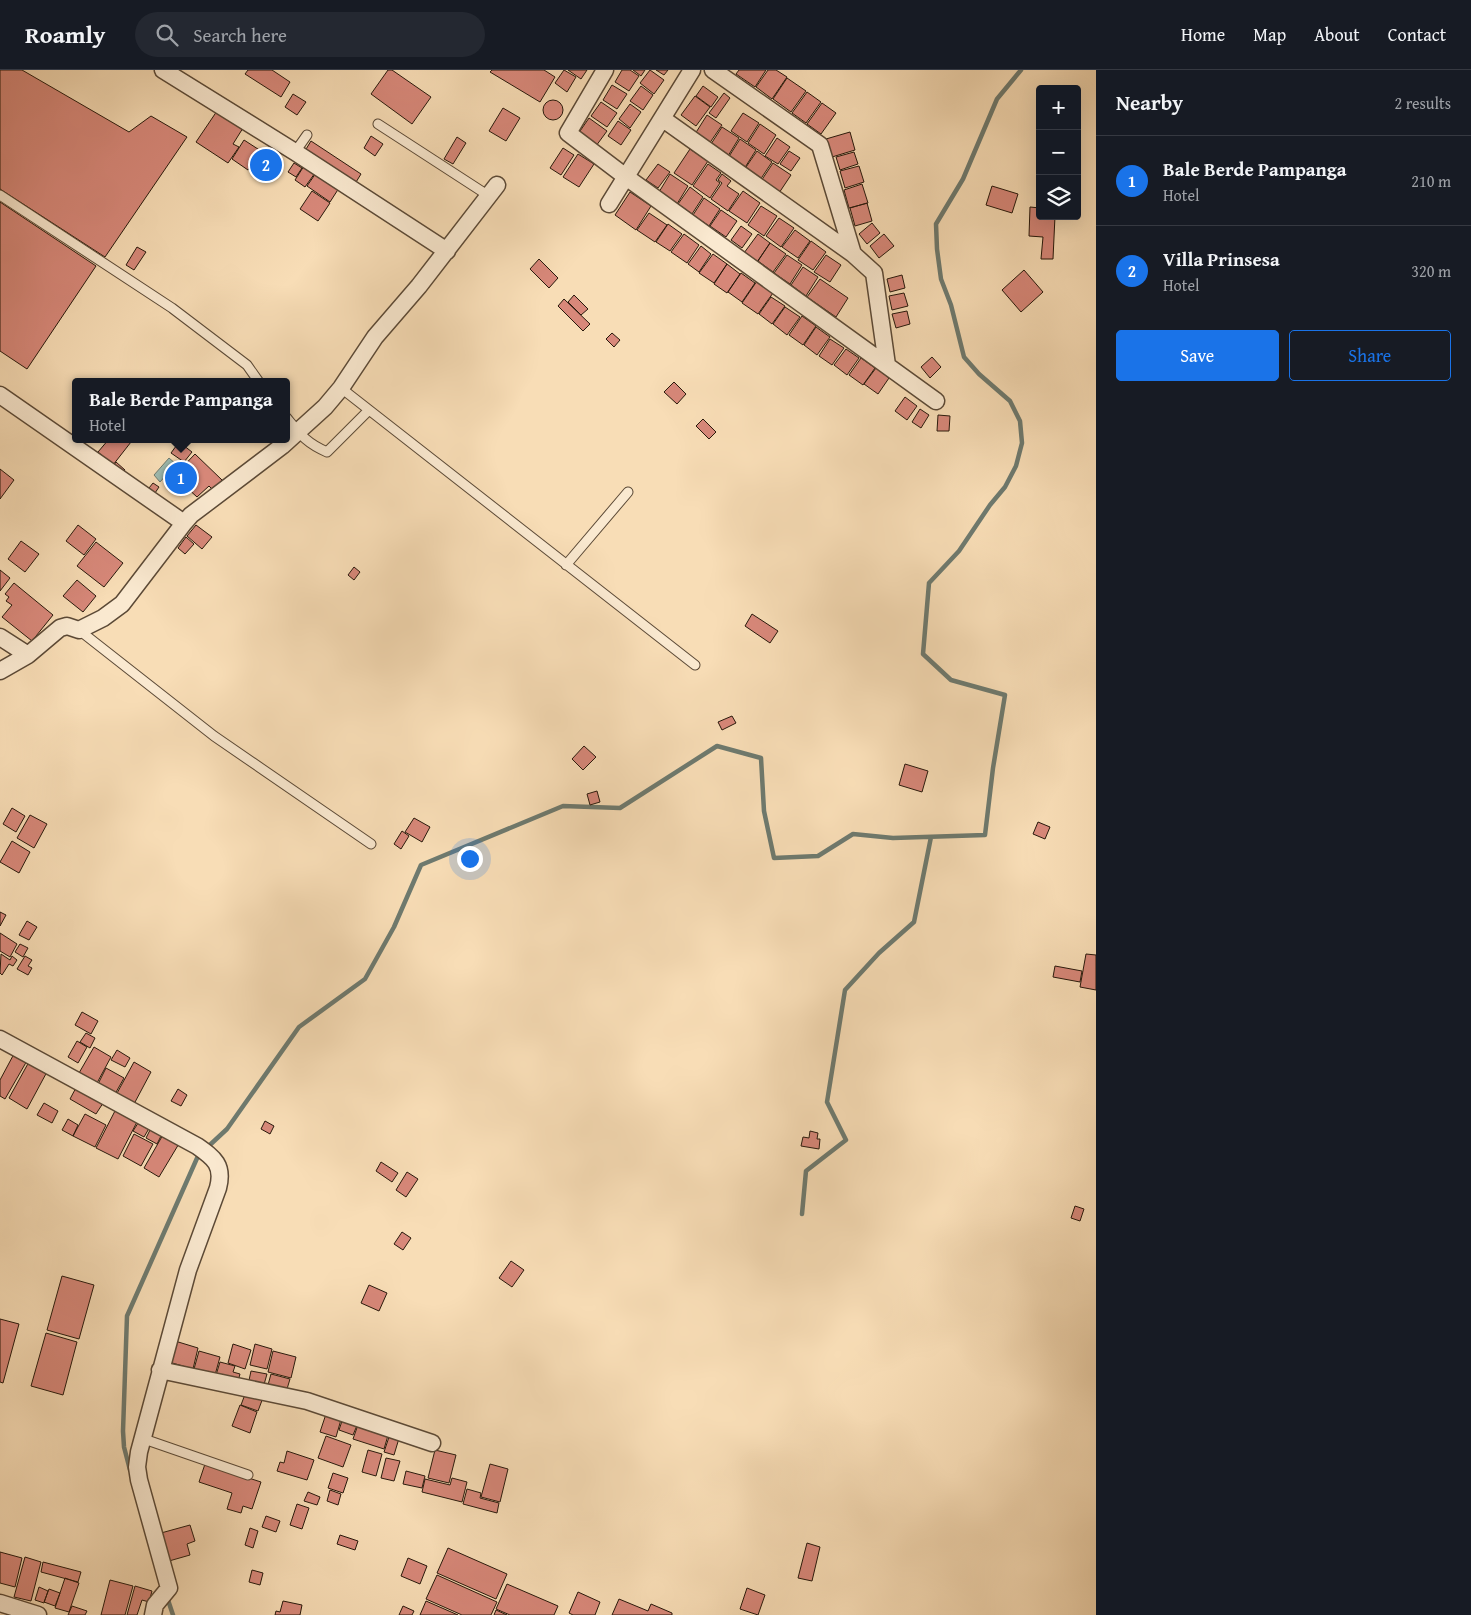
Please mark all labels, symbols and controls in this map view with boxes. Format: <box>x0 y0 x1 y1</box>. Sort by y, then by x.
search box <box>135 12 485 57</box>
text: Roamly <box>25 17 105 52</box>
icon: search <box>153 21 181 49</box>
text: Search here <box>193 21 287 49</box>
text: Home <box>1181 21 1225 48</box>
text: Map <box>1253 21 1286 48</box>
text: About <box>1314 21 1360 48</box>
text: Contact <box>1388 21 1446 48</box>
map controls <box>1036 85 1081 220</box>
button: + <box>1036 85 1081 130</box>
text: Nearby <box>1116 87 1183 118</box>
text: 2 results <box>1394 91 1451 115</box>
button: − <box>1036 130 1081 175</box>
pin: 2 <box>250 146 282 184</box>
text: Bale Berde Pampanga <box>1163 155 1347 183</box>
text: 1 <box>1128 169 1136 193</box>
text: 210 m <box>1411 169 1451 193</box>
button: layers <box>1036 175 1081 220</box>
text: Hotel <box>1163 183 1199 207</box>
text: Villa Prinsesa <box>1163 245 1280 273</box>
text: 2 <box>1128 259 1136 283</box>
text: 320 m <box>1411 259 1451 283</box>
text: Hotel <box>1163 273 1199 297</box>
button: Save <box>1116 330 1279 381</box>
button: Share <box>1289 330 1451 381</box>
popup <box>72 378 290 443</box>
text: Bale Berde Pampanga <box>89 385 273 413</box>
text: Hotel <box>89 413 126 437</box>
pin: 1 <box>165 459 197 497</box>
your location <box>457 846 483 872</box>

